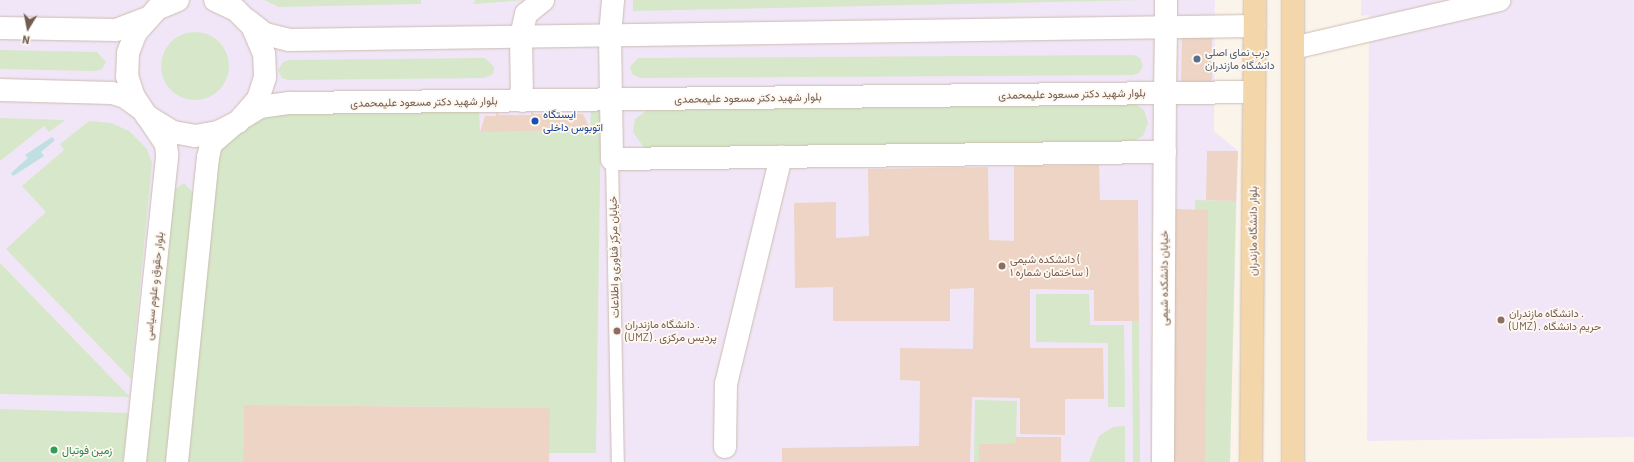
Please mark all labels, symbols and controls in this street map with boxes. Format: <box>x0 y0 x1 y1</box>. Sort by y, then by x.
north arrow <box>8 8 48 48</box>
text: N <box>21 33 31 47</box>
place label: درب نمای اصلی دانشگاه مازندران <box>1205 46 1275 72</box>
marker: درب نمای اصلی دانشگاه مازندران <box>1192 54 1202 64</box>
street label: بلوار شهید دکتر مسعود علیمحمدی <box>998 86 1146 102</box>
street label: بلوار شهید دکتر مسعود علیمحمدی <box>674 90 822 106</box>
street label: بلوار شهید دکتر مسعود علیمحمدی <box>350 94 498 110</box>
place label: ایستگاه اتوبوس داخلی <box>543 108 603 134</box>
marker: ایستگاه اتوبوس داخلی <box>530 116 540 126</box>
street label: بلوار دانشگاه مازندران <box>1246 186 1260 276</box>
street label: خیابان مرکز فناوری و اطلاعات <box>606 196 622 318</box>
street label: خیابان دانشکده شیمی <box>1157 230 1171 326</box>
street label: بلوار حقوق و علوم سیاسی <box>142 231 166 341</box>
place label: دانشکده شیمی ( ساختمان شماره ۱ ) <box>1010 253 1088 279</box>
marker: دانشکده شیمی ( ساختمان شماره ۱ ) <box>997 261 1007 271</box>
place label: دانشگاه مازندران . (UMZ) . حریم دانشگاه <box>1509 307 1601 333</box>
marker: دانشگاه مازندران . (UMZ) . حریم دانشگاه <box>1496 315 1506 325</box>
place label: دانشگاه مازندران . (UMZ) . پردیس مرکزی <box>625 318 717 344</box>
marker: دانشگاه مازندران . (UMZ) . پردیس مرکزی <box>612 326 622 336</box>
place label: زمین فوتبال <box>62 443 112 457</box>
marker: زمین فوتبال <box>49 445 59 455</box>

